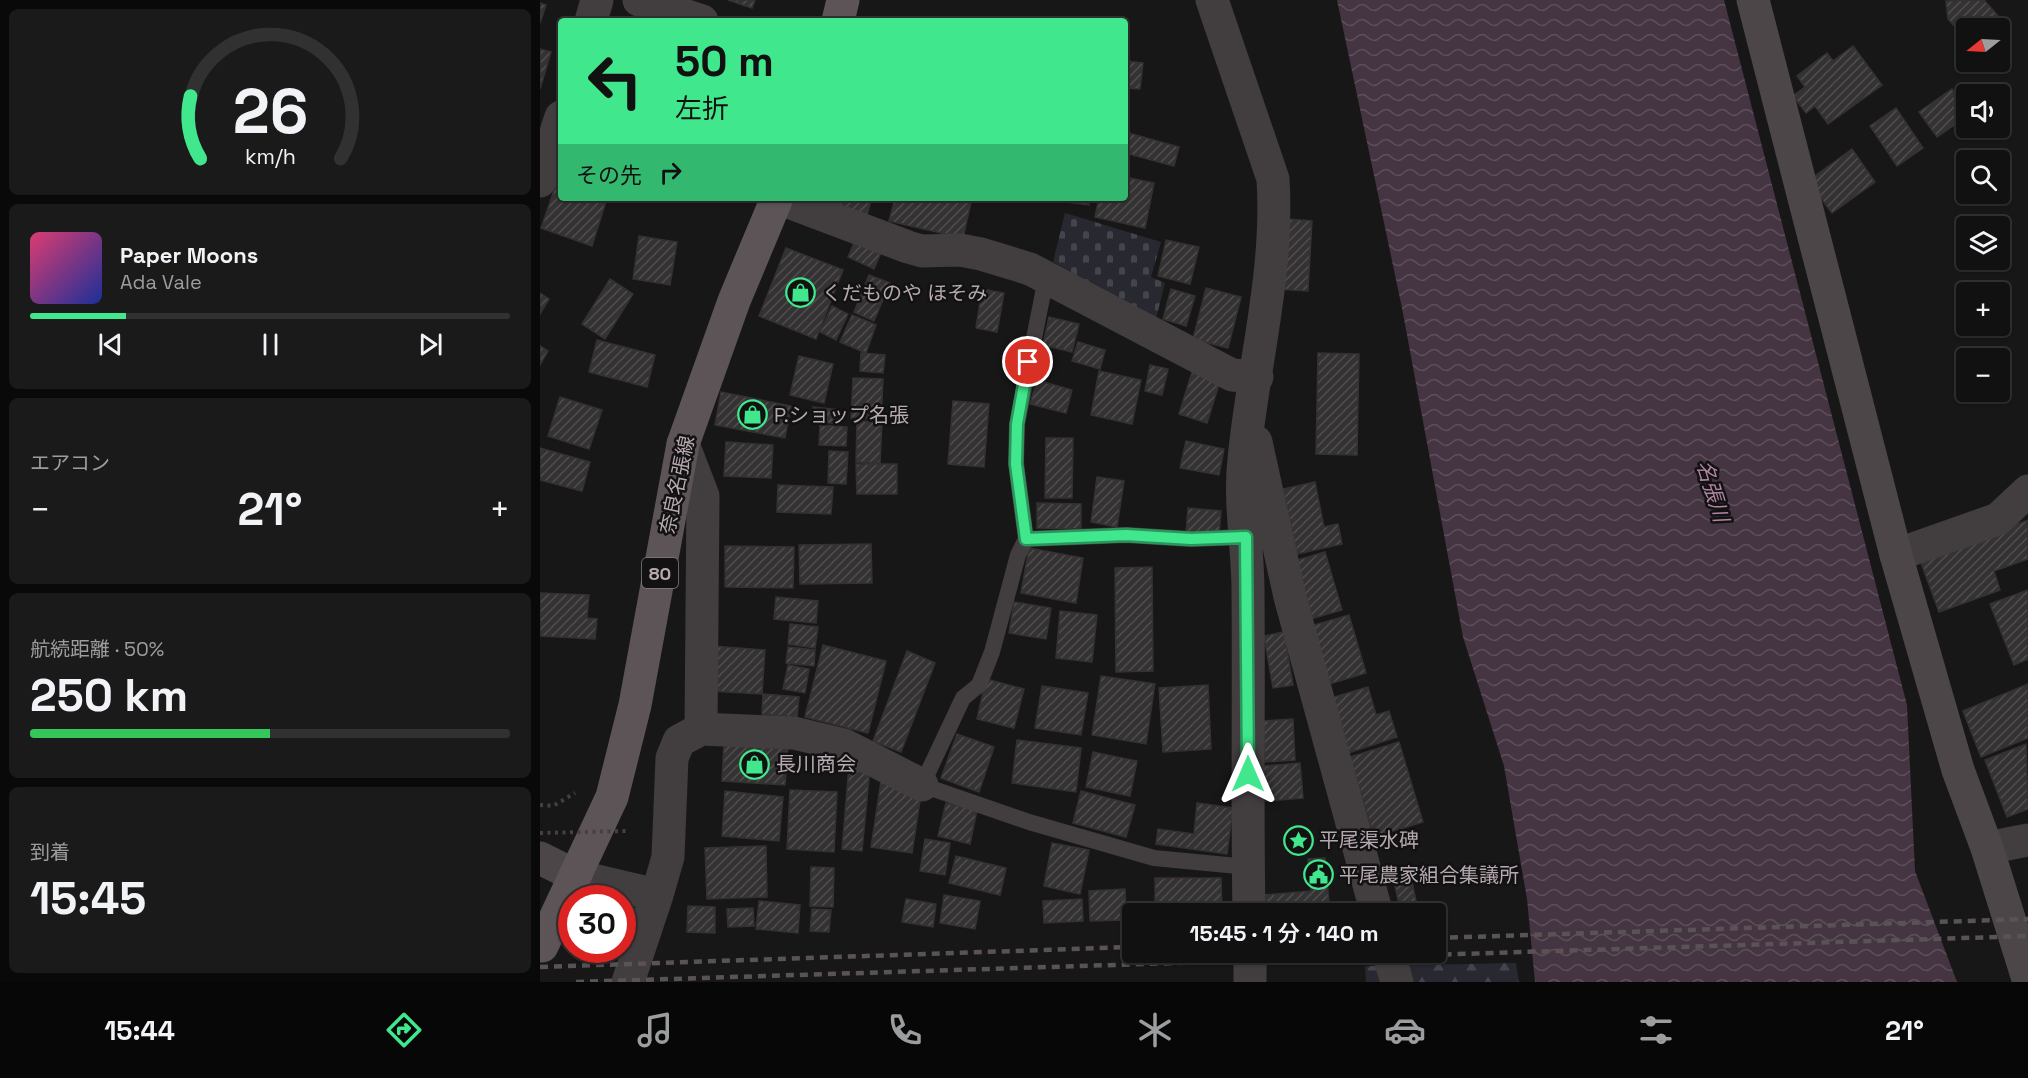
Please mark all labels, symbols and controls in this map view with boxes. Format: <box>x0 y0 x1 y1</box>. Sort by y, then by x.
north arrow <box>1956 18 2010 72</box>
map controls <box>1956 18 2010 402</box>
text: 50 m <box>675 35 774 88</box>
icon: left <box>576 42 654 120</box>
text: 26 <box>232 72 308 151</box>
button: sound <box>1956 84 2010 138</box>
text: 左折 <box>675 91 729 126</box>
text: km/h <box>244 143 296 170</box>
button: search <box>1956 150 2010 204</box>
icon: right <box>654 156 687 189</box>
text: その先 <box>576 161 642 189</box>
button: layers <box>1956 216 2010 270</box>
text: Paper Moons <box>120 241 258 269</box>
text: Ada Vale <box>120 269 202 295</box>
shop icon: くだものや ほそみ <box>785 277 817 309</box>
place label: くだものや ほそみ <box>822 280 987 306</box>
button: + <box>1956 282 2010 336</box>
icon: previous <box>94 328 127 361</box>
icon: pause <box>254 328 287 361</box>
icon: next <box>414 328 447 361</box>
pin <box>1002 336 1053 387</box>
icon: arrive <box>1011 345 1044 378</box>
button: − <box>1956 348 2010 402</box>
shop icon: P.ショップ名張 <box>737 399 769 431</box>
place label: P.ショップ名張 <box>774 402 909 428</box>
street label: 奈良名張線 <box>654 433 700 537</box>
text: エアコン <box>30 450 110 476</box>
water label: 名張川 <box>1691 457 1736 527</box>
text: 21° <box>238 481 302 538</box>
text: − <box>30 489 50 531</box>
text: + <box>490 489 510 531</box>
road number: 80 <box>642 558 678 588</box>
text: 航続距離 · 50% <box>30 636 164 662</box>
text: 250 km <box>30 667 188 724</box>
position arrow <box>1216 742 1280 806</box>
shop icon: 長川商会 <box>739 748 771 780</box>
place label: 長川商会 <box>776 751 856 777</box>
place icon: 平尾渠水碑 <box>1282 824 1314 856</box>
place label: 平尾渠水碑 <box>1319 827 1419 853</box>
text: 到着 <box>30 839 70 865</box>
public building icon: 平尾農家組合集議所 <box>1302 859 1334 891</box>
place label: 平尾農家組合集議所 <box>1339 862 1519 888</box>
text: 15:45 <box>30 870 146 927</box>
speed limit sign: 30 <box>558 885 636 963</box>
text: 15:45 · 1 分 · 140 m <box>1190 919 1378 947</box>
icon: directions <box>383 1009 425 1051</box>
icon: music <box>634 1009 676 1051</box>
icon: phone <box>884 1009 926 1051</box>
icon: climate <box>1134 1009 1176 1051</box>
icon: car <box>1384 1009 1426 1051</box>
icon: filters <box>1635 1009 1677 1051</box>
text: 15:44 <box>104 1013 175 1048</box>
text: 21° <box>1885 1013 1924 1048</box>

